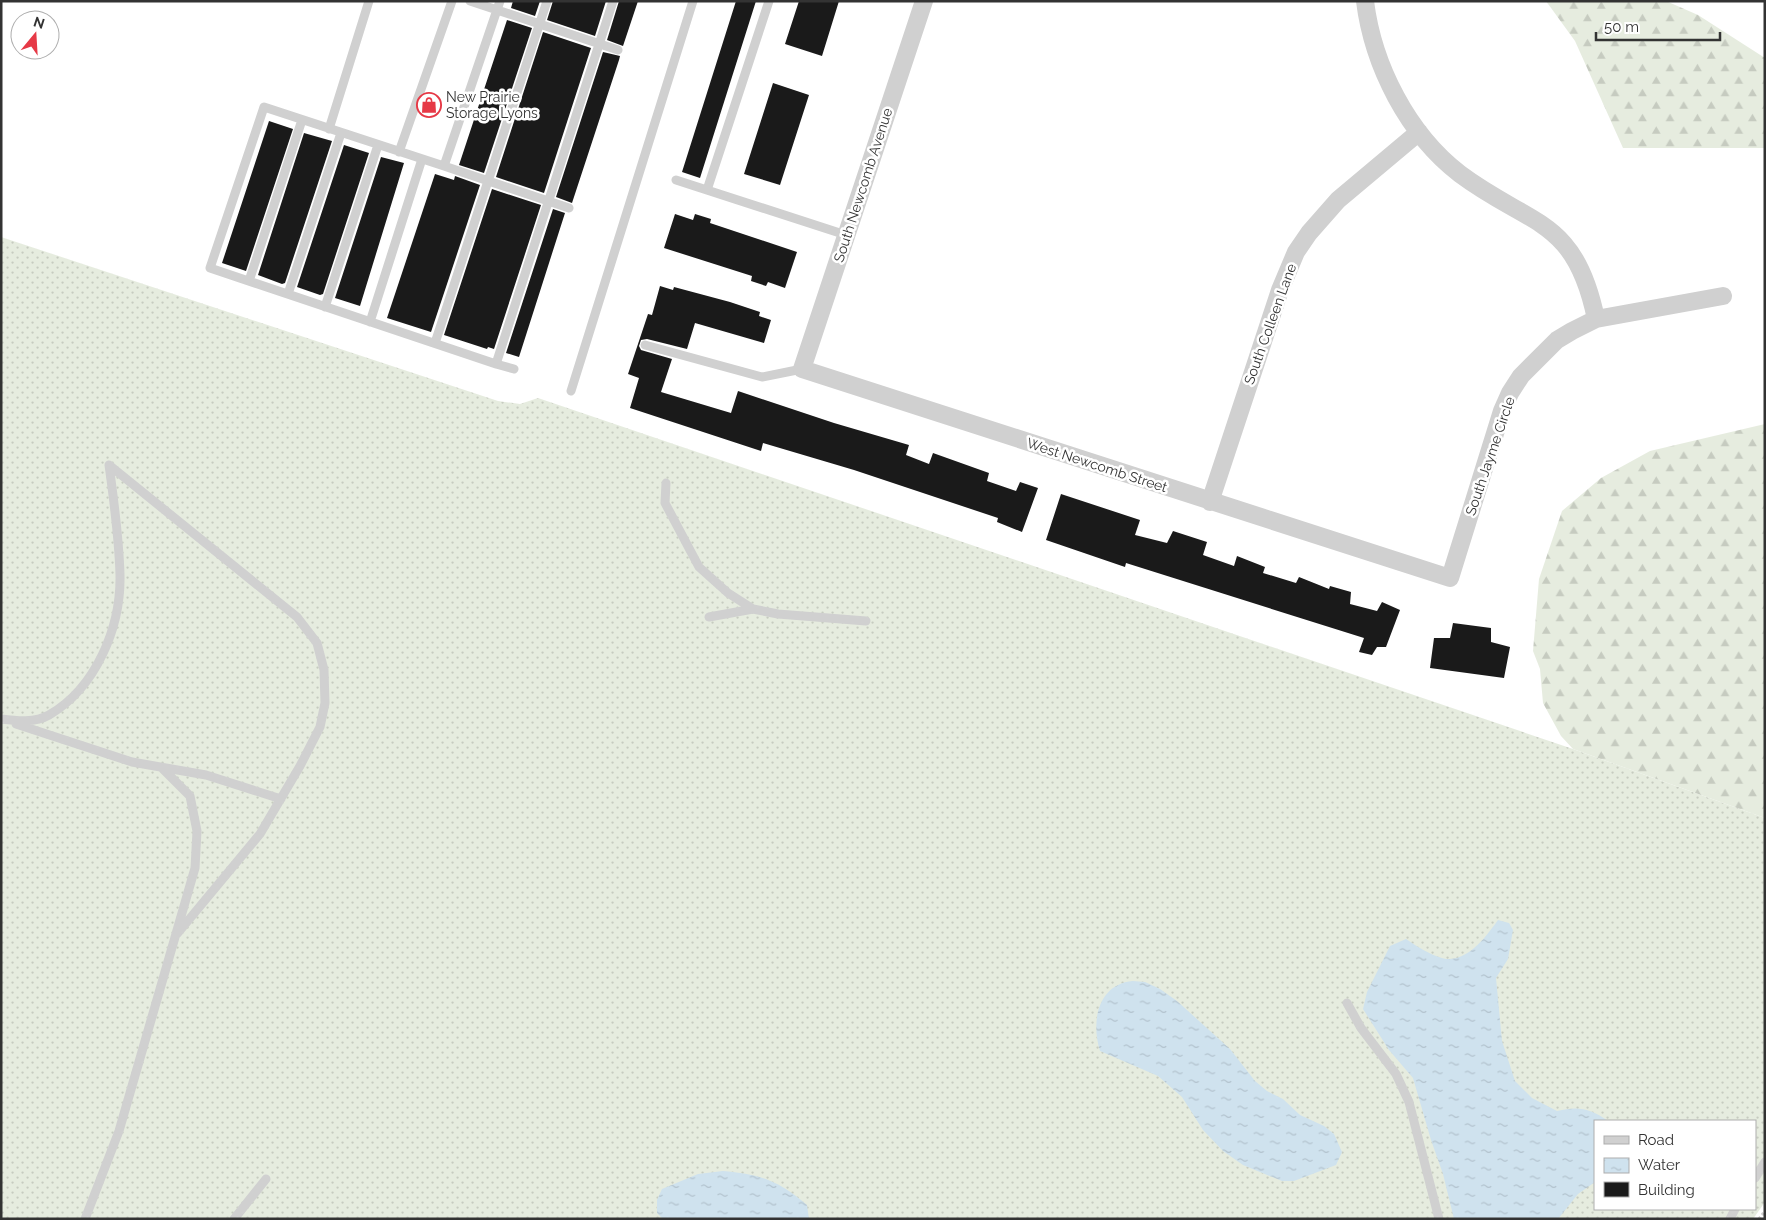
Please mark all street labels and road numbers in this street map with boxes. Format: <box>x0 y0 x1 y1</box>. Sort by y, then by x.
street label: South Newcomb Avenue <box>830 106 896 264</box>
street label: South Colleen Lane <box>1241 261 1299 387</box>
street label: South Jayme Circle <box>1462 395 1518 517</box>
street label: West Newcomb Street <box>1025 435 1169 495</box>

